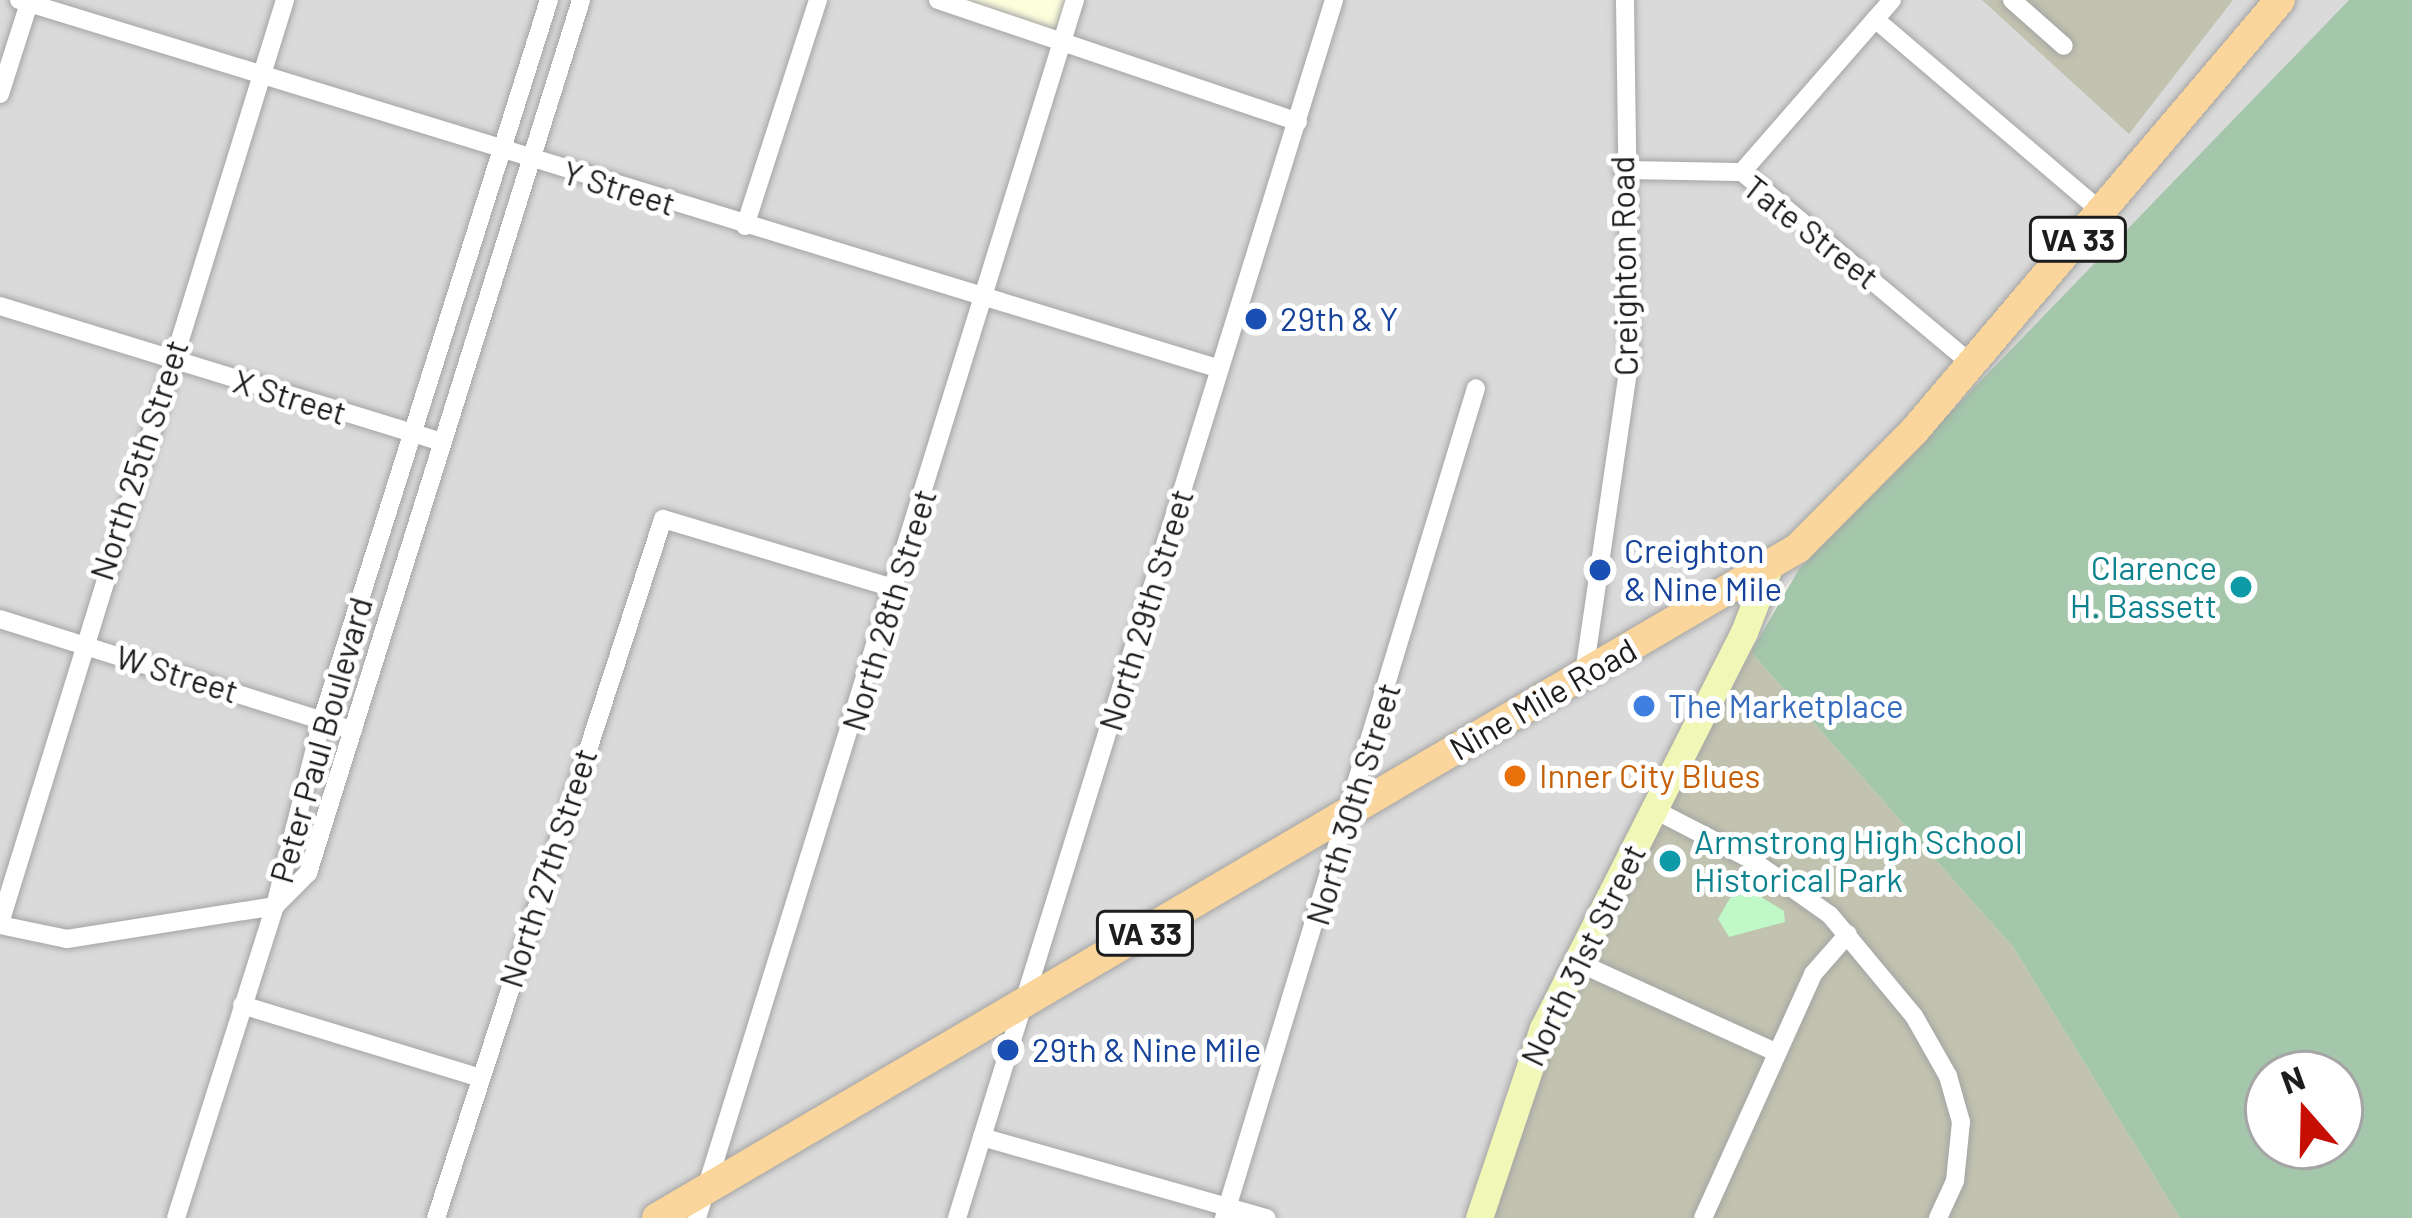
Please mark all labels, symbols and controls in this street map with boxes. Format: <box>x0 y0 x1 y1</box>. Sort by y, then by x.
street label: Y Street <box>558 152 680 224</box>
street label: Creighton Road <box>1602 156 1646 376</box>
street label: Tate Street <box>1735 167 1887 297</box>
road number: VA 33 <box>2027 215 2129 263</box>
place label: 29th & Y <box>1280 299 1398 339</box>
marker: 29th & Y <box>1243 306 1269 332</box>
street label: North 25th Street <box>81 335 197 585</box>
street label: X Street <box>229 361 351 433</box>
street label: North 28th Street <box>833 484 945 736</box>
street label: North 29th Street <box>1090 484 1202 736</box>
place label: Creighton & Nine Mile <box>1624 531 1782 609</box>
place label: Clarence H. Bassett <box>2070 548 2217 626</box>
marker: Creighton & Nine Mile <box>1587 557 1613 583</box>
marker: Clarence H. Bassett <box>2228 574 2254 600</box>
street label: Peter Paul Boulevard <box>261 593 381 887</box>
street label: Nine Mile Road <box>1443 630 1643 768</box>
street label: W Street <box>111 637 243 711</box>
street label: North 30th Street <box>1297 678 1409 930</box>
place label: The Marketplace <box>1668 686 1904 726</box>
marker: The Marketplace <box>1631 693 1657 719</box>
street label: North 27th Street <box>491 743 605 993</box>
place label: Inner City Blues <box>1539 756 1760 796</box>
marker: Inner City Blues <box>1502 763 1528 789</box>
place label: Armstrong High School Historical Park <box>1694 822 2023 900</box>
street label: North 31st Street <box>1512 838 1654 1072</box>
marker: Armstrong High School Historical Park <box>1657 848 1683 874</box>
road number: VA 33 <box>1094 909 1196 957</box>
place label: 29th & Nine Mile <box>1032 1030 1261 1070</box>
marker: 29th & Nine Mile <box>995 1037 1021 1063</box>
north arrow <box>2244 1050 2364 1170</box>
text: N <box>2276 1056 2310 1102</box>

